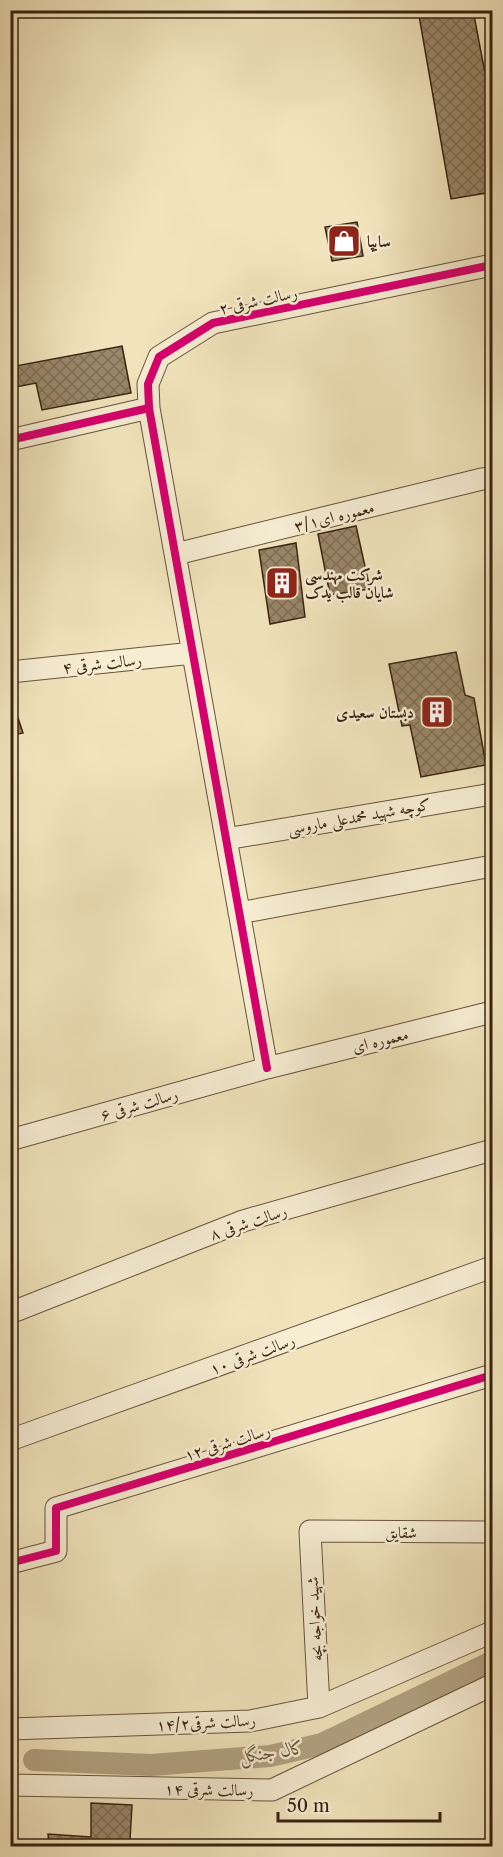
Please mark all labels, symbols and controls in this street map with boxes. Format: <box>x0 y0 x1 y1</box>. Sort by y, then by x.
shop icon: سایپا <box>326 223 362 259</box>
place label: سایپا <box>367 231 391 252</box>
street label: رسالت شرقی ۲ <box>217 282 299 319</box>
street label: معموره ای۳/۱ <box>292 496 376 537</box>
place label: شرکت مهندسی شایان قالب یدک <box>305 564 393 603</box>
building icon: شرکت مهندسی شایان قالب یدک <box>264 565 300 601</box>
street label: رسالت شرقی ۴ <box>61 649 143 678</box>
building icon: دبستان سعیدی <box>419 694 455 730</box>
place label: دبستان سعیدی <box>336 702 414 722</box>
street label: کوچه شهید محمدعلی ماروسی <box>286 794 432 840</box>
street label: معموره ای <box>350 1023 410 1058</box>
street label: رسالت شرقی ۶ <box>98 1083 180 1126</box>
street label: رسالت شرقی ۸ <box>207 1200 289 1245</box>
street label: رسالت شرقی ۱۰ <box>207 1329 298 1380</box>
street label: رسالت شرقی ۱۲ <box>181 1419 273 1466</box>
street label: شقایق <box>385 1522 417 1543</box>
street label: شهید خواجه بچه <box>302 1576 328 1662</box>
street label: رسالت شرقی۱۴/۲ <box>156 1709 256 1736</box>
water label: کال جنگل <box>237 1735 307 1769</box>
street label: رسالت شرقی ۱۴ <box>164 1778 254 1801</box>
scale bar <box>278 1785 440 1823</box>
text: 50 m <box>287 1795 330 1817</box>

